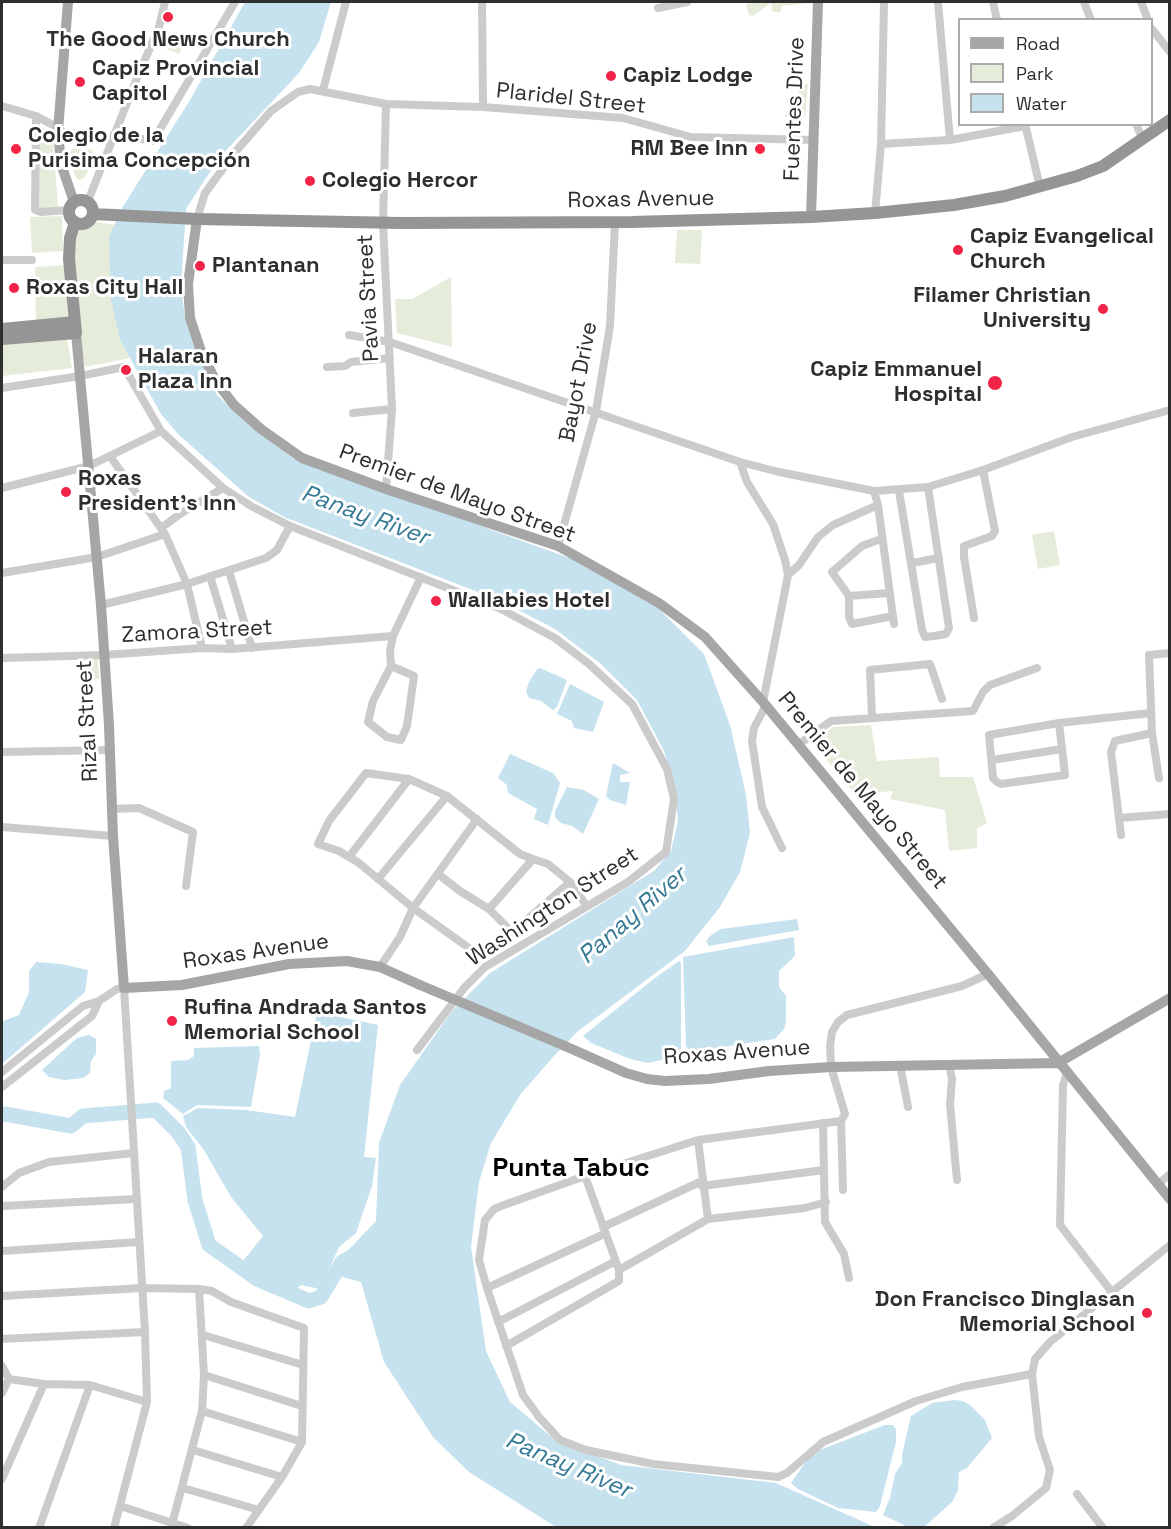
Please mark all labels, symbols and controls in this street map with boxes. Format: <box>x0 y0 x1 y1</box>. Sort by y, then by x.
marker: The Good News Church <box>161 10 175 24</box>
legend <box>958 18 1153 126</box>
place label: The Good News Church <box>46 27 290 53</box>
text: Road <box>1016 32 1060 55</box>
street label: Fuentes Drive <box>779 36 811 182</box>
place label: Capiz Provincial Capitol <box>92 56 259 107</box>
text: Park <box>1016 62 1053 85</box>
place label: Capiz Lodge <box>623 63 753 89</box>
marker: Capiz Lodge <box>604 69 618 83</box>
marker: Capiz Provincial Capitol <box>73 75 87 89</box>
street label: Plaridel Street <box>495 78 647 120</box>
text: Water <box>1016 92 1067 115</box>
place label: Colegio de la Purisima Concepción <box>28 123 250 174</box>
place label: RM Bee Inn <box>631 136 748 162</box>
marker: Colegio de la Purisima Concepción <box>9 142 23 156</box>
marker: RM Bee Inn <box>753 142 767 156</box>
place label: Colegio Hercor <box>322 168 478 194</box>
marker: Colegio Hercor <box>303 174 317 188</box>
street label: Roxas Avenue <box>567 186 715 214</box>
place label: Capiz Evangelical Church <box>970 224 1154 276</box>
street label: Pavia Street <box>352 233 386 363</box>
marker: Capiz Evangelical Church <box>951 243 965 257</box>
place label: Plantanan <box>212 253 320 279</box>
marker: Plantanan <box>193 259 207 273</box>
place label: Roxas City Hall <box>26 275 183 301</box>
marker: Roxas City Hall <box>7 281 21 295</box>
place label: Filamer Christian University <box>913 283 1091 334</box>
marker: Filamer Christian University <box>1096 302 1110 316</box>
street label: Bayot Drive <box>554 320 604 444</box>
place label: Halaran Plaza Inn <box>138 344 232 396</box>
place label: Capiz Emmanuel Hospital <box>810 357 982 408</box>
marker: Halaran Plaza Inn <box>119 363 133 377</box>
marker: Capiz Emmanuel Hospital <box>986 374 1004 392</box>
street label: Premier de Mayo Street <box>335 439 579 549</box>
place label: Roxas President's Inn <box>78 466 236 518</box>
water label: Panay River <box>297 480 433 552</box>
marker: Roxas President's Inn <box>59 485 73 499</box>
place label: Wallabies Hotel <box>448 588 610 614</box>
marker: Wallabies Hotel <box>429 594 443 608</box>
street label: Zamora Street <box>121 615 273 649</box>
street label: Rizal Street <box>72 660 104 782</box>
street label: Premier de Mayo Street <box>772 687 952 895</box>
street label: Washington Street <box>462 842 644 972</box>
water label: Panay River <box>573 861 693 971</box>
street label: Roxas Avenue <box>181 929 331 975</box>
place label: Rufina Andrada Santos Memorial School <box>184 995 427 1046</box>
marker: Rufina Andrada Santos Memorial School <box>165 1014 179 1028</box>
street label: Roxas Avenue <box>663 1035 811 1071</box>
district label: Punta Tabuc <box>493 1153 649 1185</box>
place label: Don Francisco Dinglasan Memorial School <box>875 1287 1135 1338</box>
marker: Don Francisco Dinglasan Memorial School <box>1140 1306 1154 1320</box>
water label: Panay River <box>501 1427 635 1505</box>

